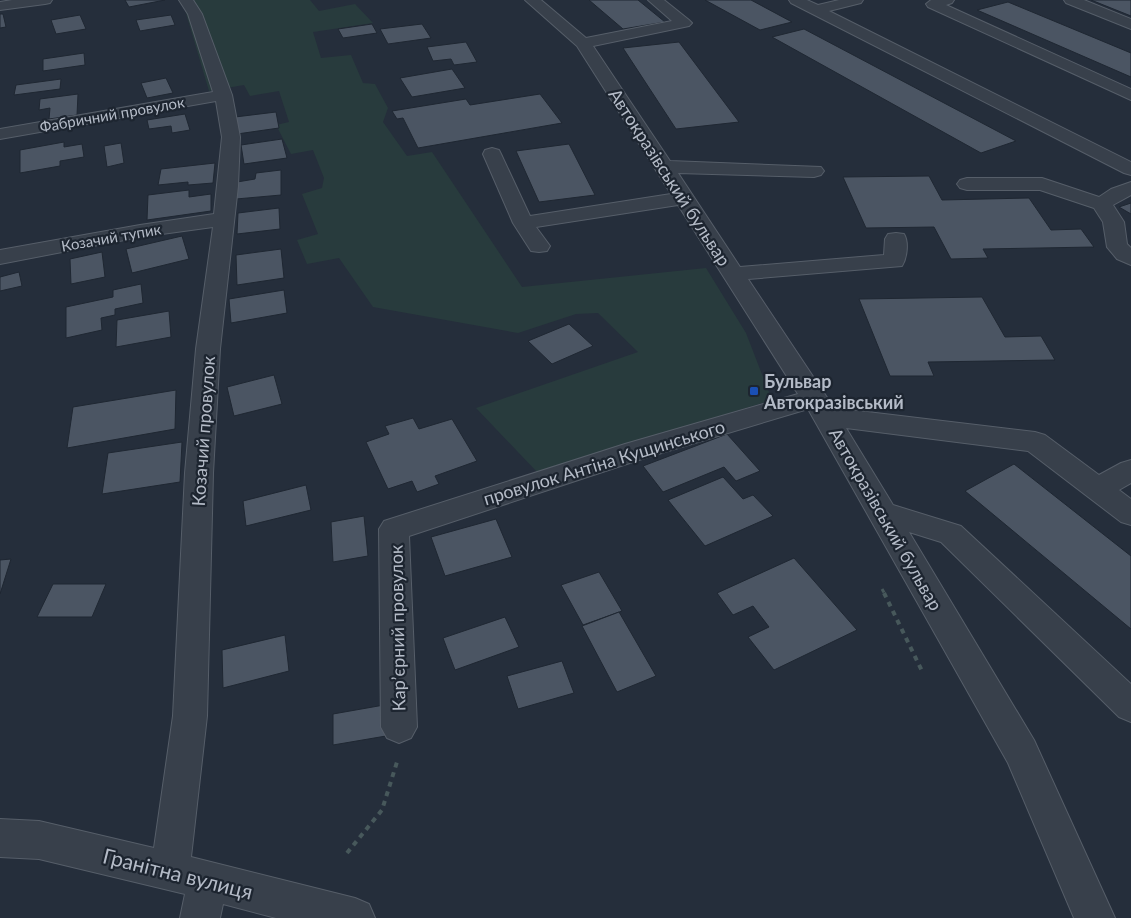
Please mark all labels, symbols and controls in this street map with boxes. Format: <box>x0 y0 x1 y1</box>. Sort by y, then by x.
street label: Автокразівський бульвар <box>604 84 736 270</box>
street label: Фабричний провулок <box>38 92 186 136</box>
street label: Козачий тупик <box>60 219 163 255</box>
street label: Козачий провулок <box>187 354 219 507</box>
place label: Бульвар Автокразівський <box>763 370 904 413</box>
marker: Бульвар Автокразівський <box>748 385 760 397</box>
street label: провулок Антіна Кущинського <box>480 415 728 509</box>
street label: Автокразівський бульвар <box>825 424 947 614</box>
street label: Карʼєрний провулок <box>385 544 409 711</box>
street label: Гранітна вулиця <box>100 842 256 904</box>

